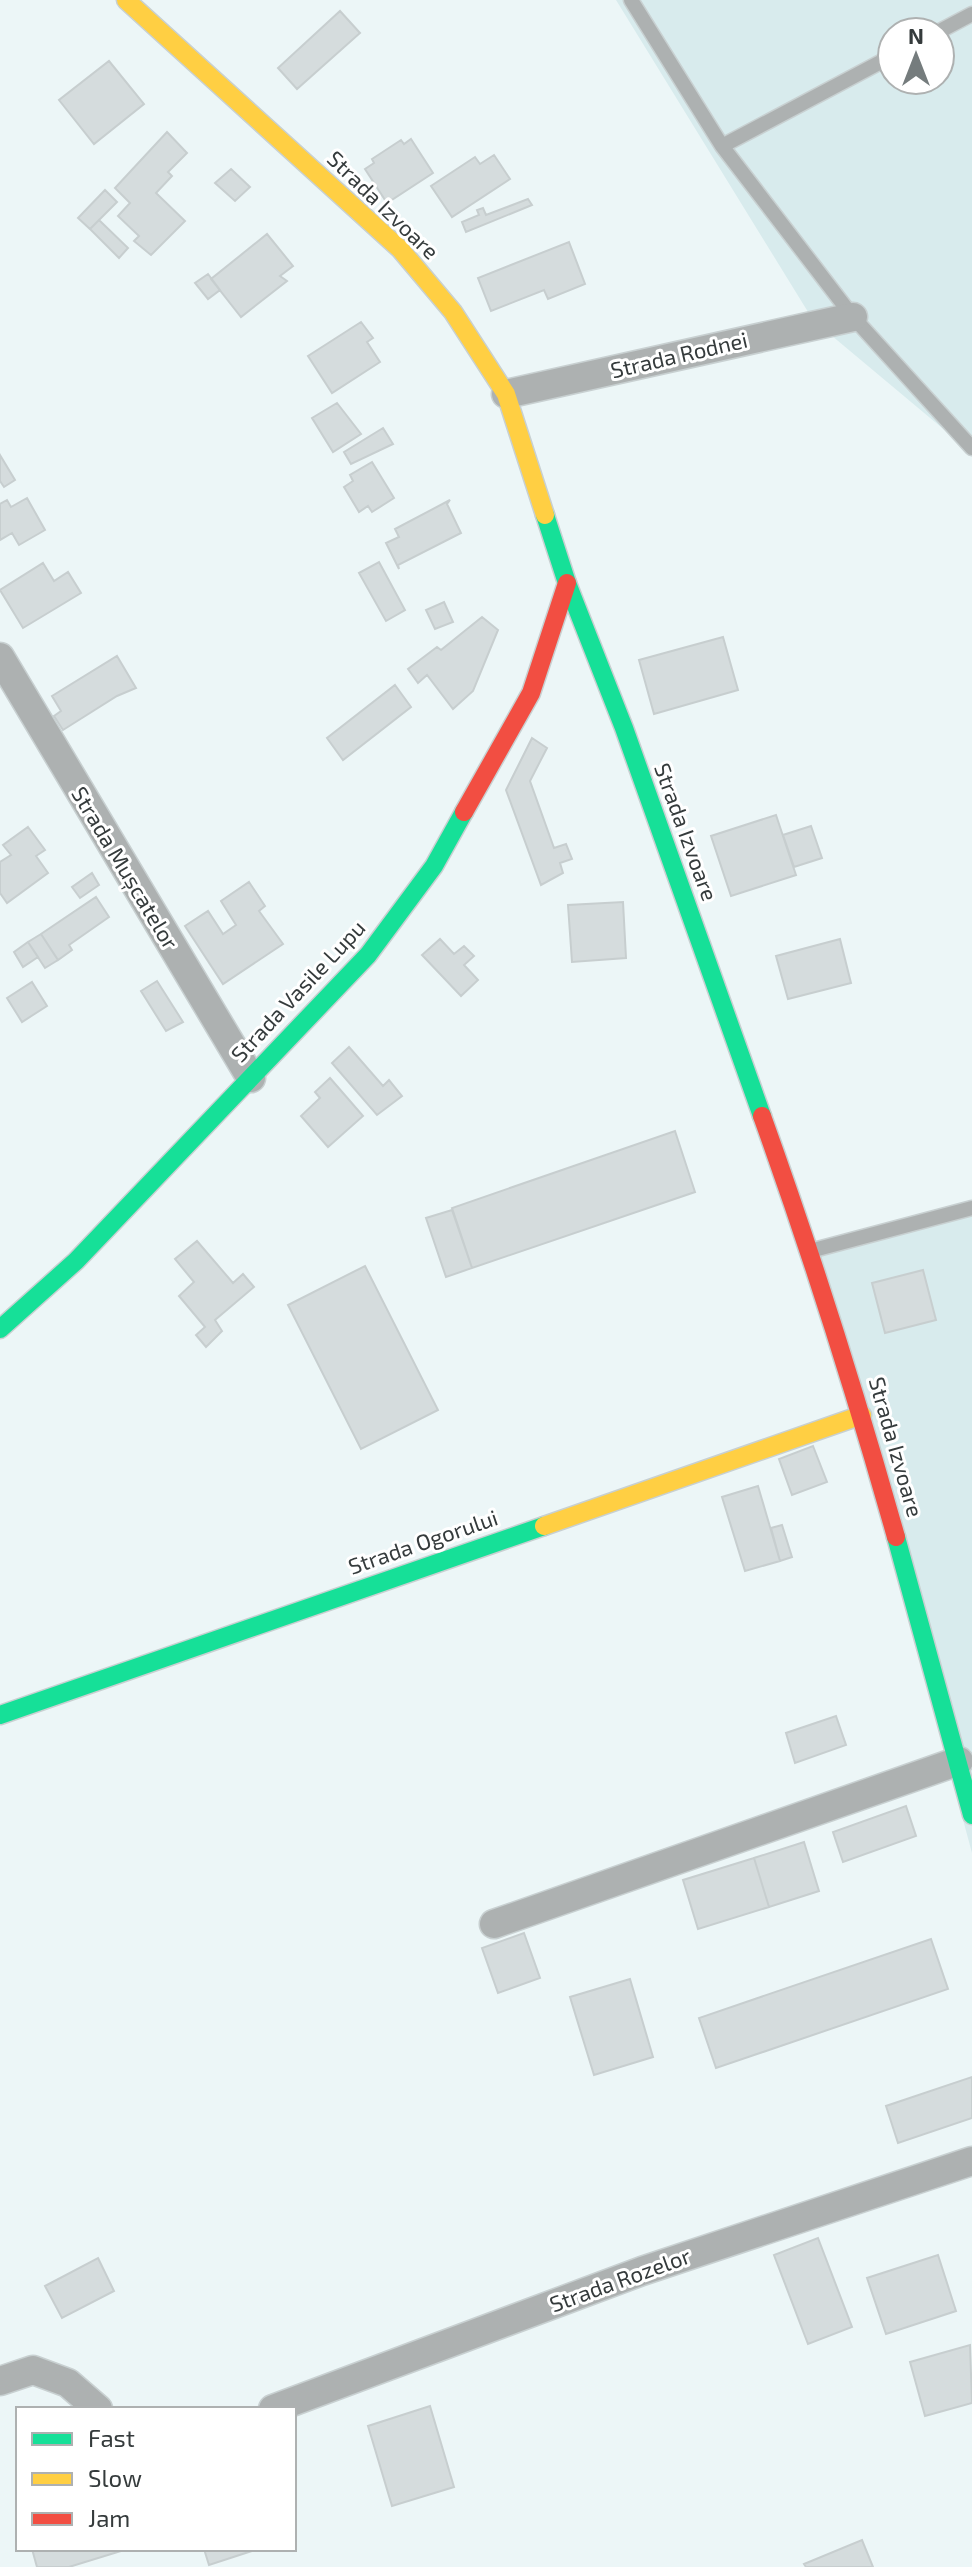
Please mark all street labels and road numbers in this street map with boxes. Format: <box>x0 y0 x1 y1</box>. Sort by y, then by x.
street label: Strada Izvoare <box>323 145 445 264</box>
street label: Strada Rodnei <box>608 326 750 382</box>
street label: Strada Izvoare <box>650 759 724 904</box>
street label: Strada Mușcatelor <box>65 782 185 955</box>
street label: Strada Vasile Lupu <box>225 914 370 1067</box>
street label: Strada Izvoare <box>865 1374 929 1520</box>
street label: Strada Ogorului <box>345 1503 501 1579</box>
street label: Strada Rozelor <box>546 2241 694 2317</box>

